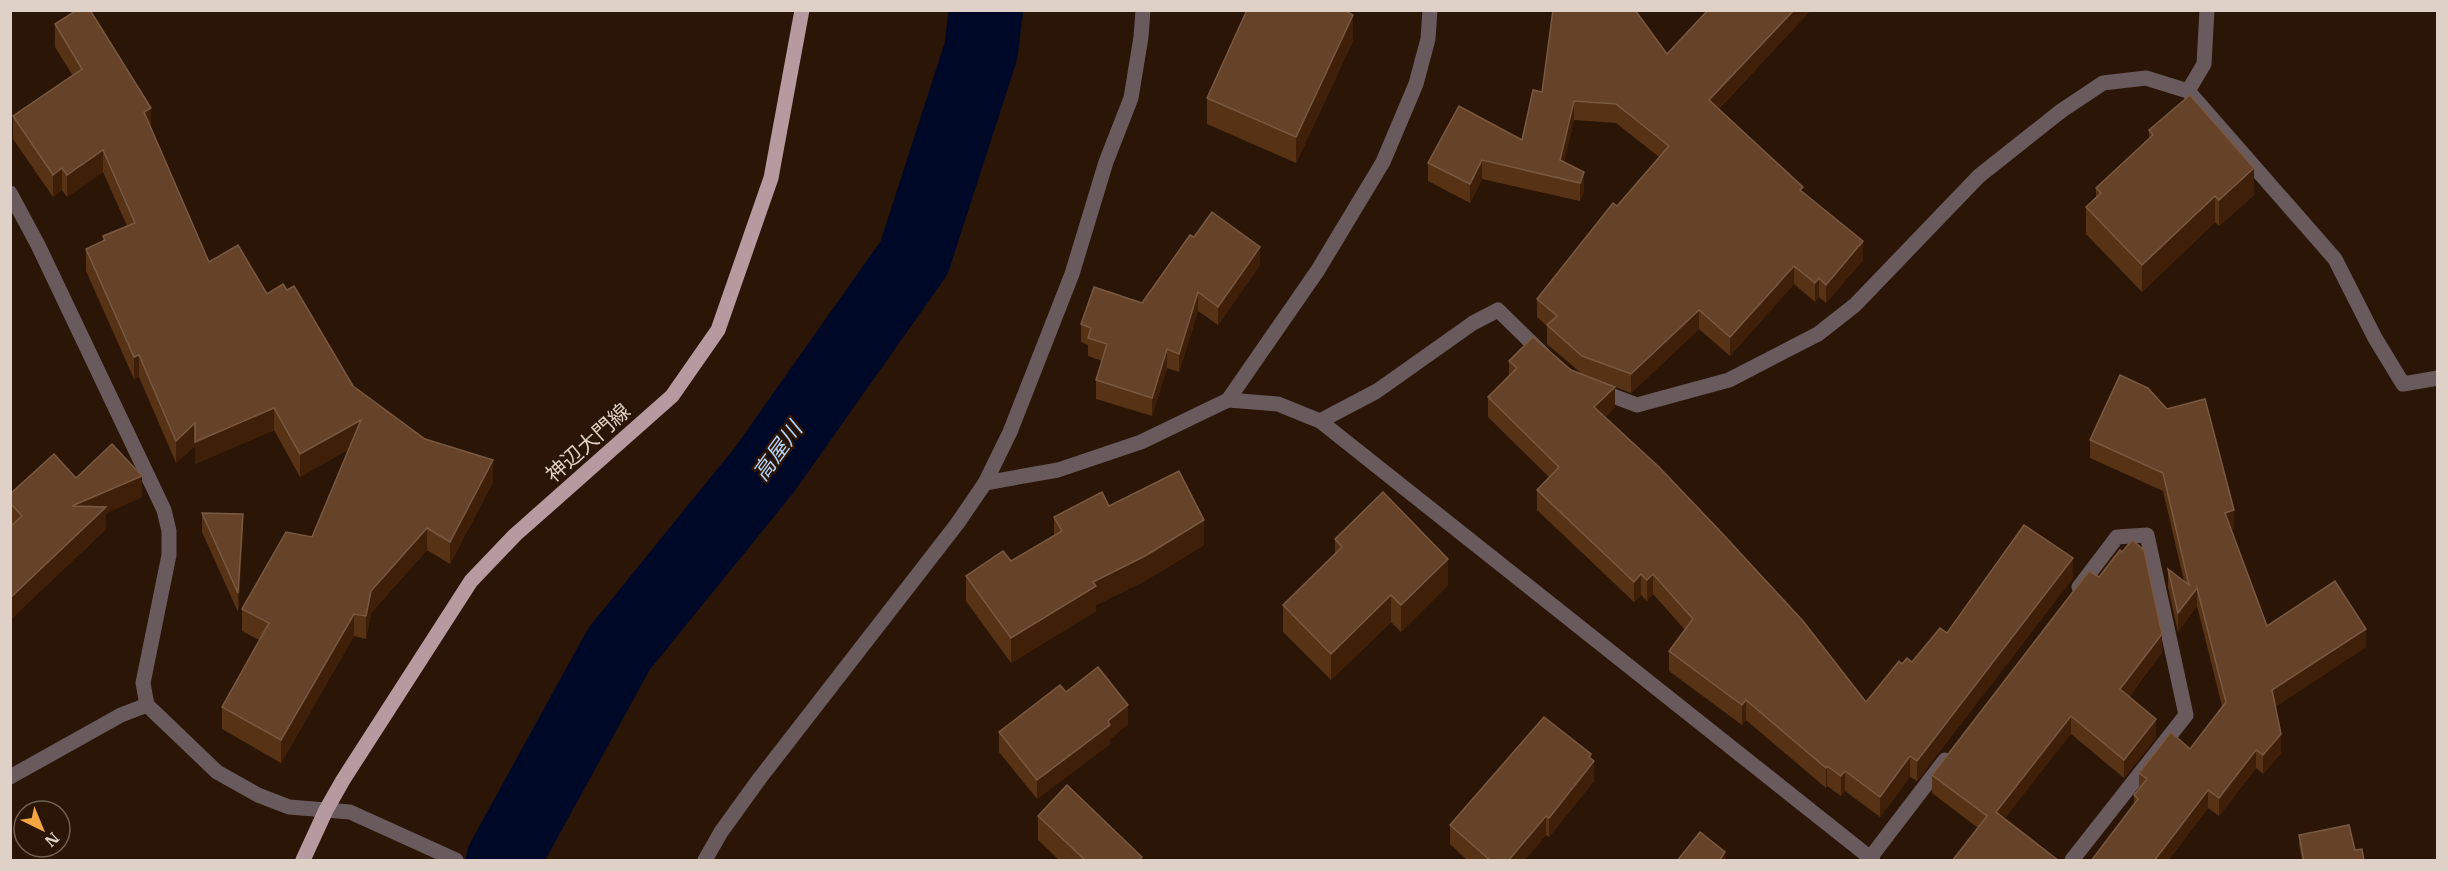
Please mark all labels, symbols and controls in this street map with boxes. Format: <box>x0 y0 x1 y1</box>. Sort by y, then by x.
street label: 神辺大門線 <box>539 397 636 488</box>
water label: 高屋川 <box>745 414 809 486</box>
north arrow <box>12 799 72 859</box>
text: N <box>41 828 64 852</box>

